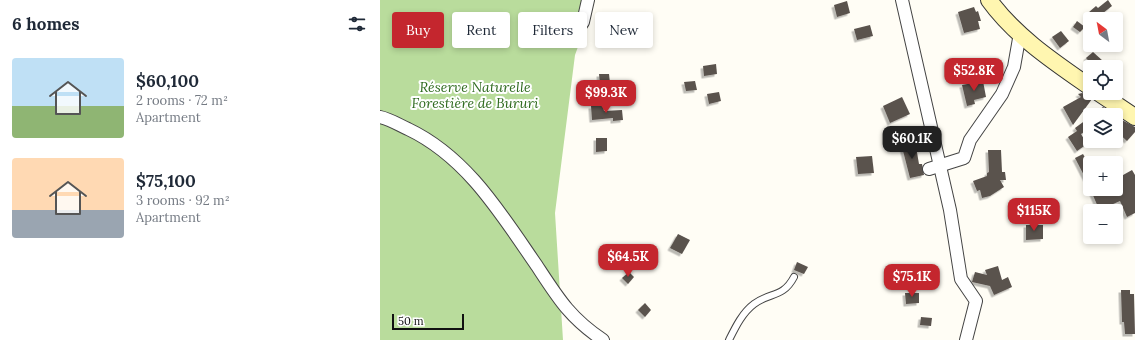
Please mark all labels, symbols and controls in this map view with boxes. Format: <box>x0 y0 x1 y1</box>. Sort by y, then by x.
chip: Buy <box>392 12 444 48</box>
chip: Rent <box>452 12 510 48</box>
chip: Filters <box>518 12 587 48</box>
chip: New <box>595 12 653 48</box>
north arrow <box>1083 12 1123 52</box>
map controls <box>1083 12 1123 244</box>
text: 6 homes <box>12 13 79 35</box>
icon: filters <box>346 13 368 35</box>
pin: $52.8K <box>941 58 1007 92</box>
button: locate <box>1083 60 1123 100</box>
text: $52.8K <box>953 62 995 79</box>
text: $60,100 <box>136 70 199 92</box>
icon: home <box>44 74 92 122</box>
park label: Réserve Naturelle Forestière de Bururi <box>412 78 539 112</box>
pin: $99.3K <box>573 80 639 114</box>
text: $99.3K <box>585 84 627 101</box>
text: 2 rooms · 72 m² <box>136 92 228 109</box>
button: layers <box>1083 108 1123 148</box>
text: Apartment <box>136 109 201 126</box>
pin: $60.1K <box>879 126 945 160</box>
text: $60.1K <box>892 130 932 147</box>
button: + <box>1083 156 1123 196</box>
text: $75,100 <box>136 170 196 192</box>
icon: home <box>44 174 92 222</box>
text: 3 rooms · 92 m² <box>136 192 230 209</box>
pin: $115K <box>1006 198 1062 232</box>
text: $115K <box>1017 202 1051 219</box>
button: − <box>1083 204 1123 244</box>
text: Apartment <box>136 209 201 226</box>
pin: $64.5K <box>595 244 661 278</box>
text: $64.5K <box>607 248 649 265</box>
pin: $75.1K <box>879 264 945 298</box>
text: $75.1K <box>893 268 931 285</box>
scale bar <box>392 312 464 331</box>
text: 50 m <box>398 314 424 328</box>

